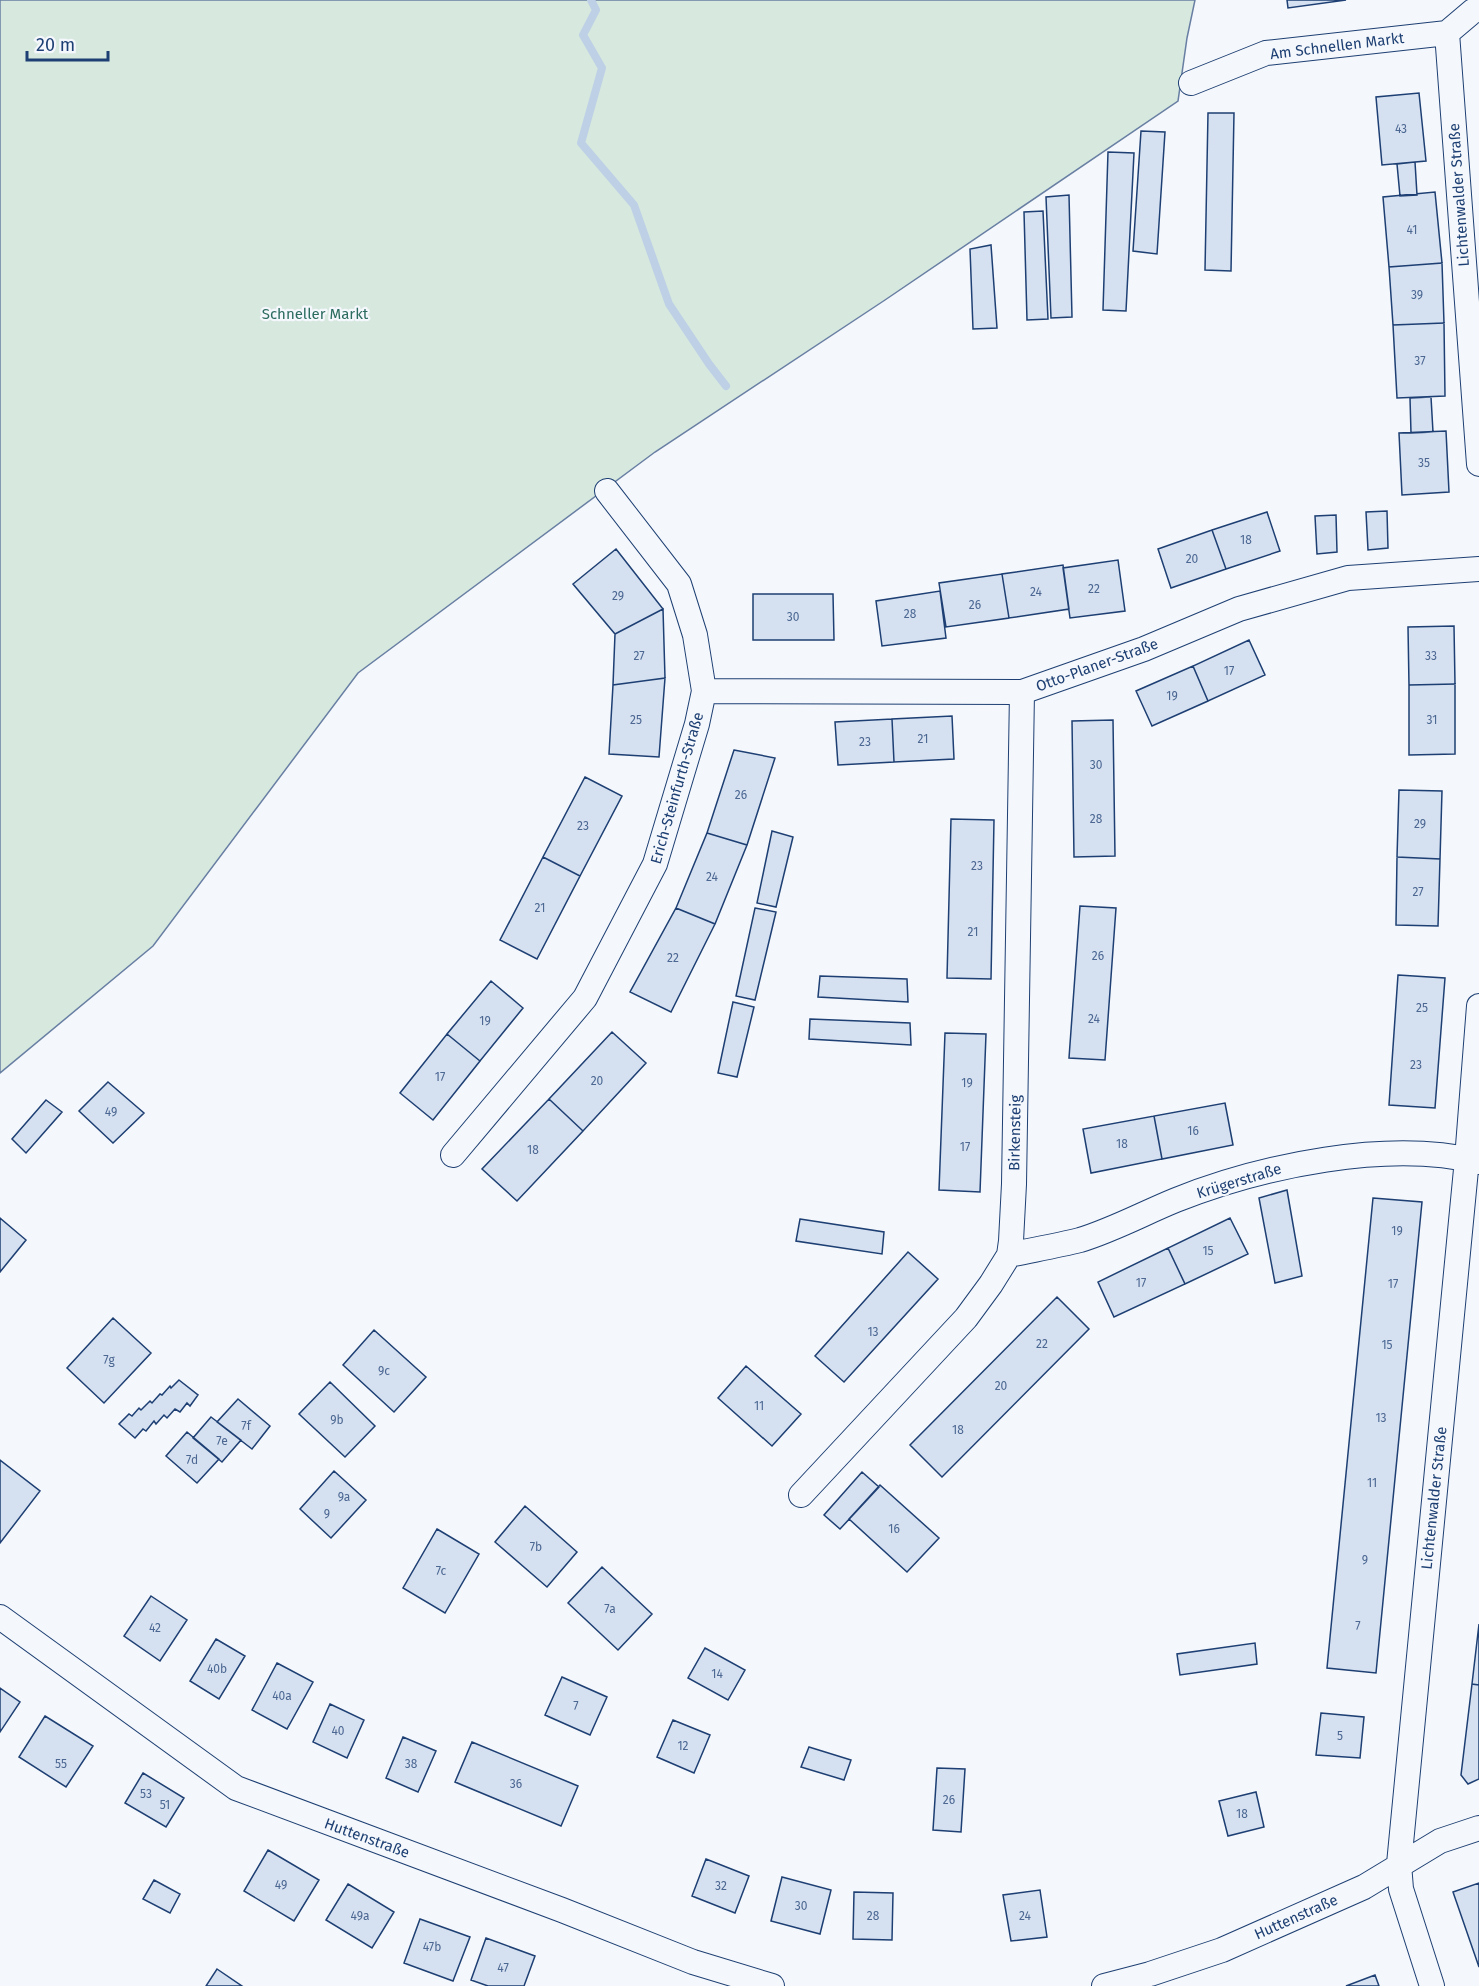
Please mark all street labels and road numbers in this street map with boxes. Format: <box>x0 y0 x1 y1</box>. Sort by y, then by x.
street label: Am Schnellen Markt <box>1269 29 1406 63</box>
street label: Lichtenwalder Straße <box>1445 123 1473 267</box>
street label: Otto-Planer-Straße <box>1033 635 1161 695</box>
street label: Erich-Steinfurth-Straße <box>647 710 707 866</box>
street label: Birkensteig <box>1005 1095 1025 1171</box>
street label: Krügerstraße <box>1194 1160 1284 1202</box>
street label: Lichtenwalder Straße <box>1418 1426 1450 1570</box>
street label: Huttenstraße <box>322 1814 412 1862</box>
street label: Huttenstraße <box>1251 1891 1341 1943</box>

